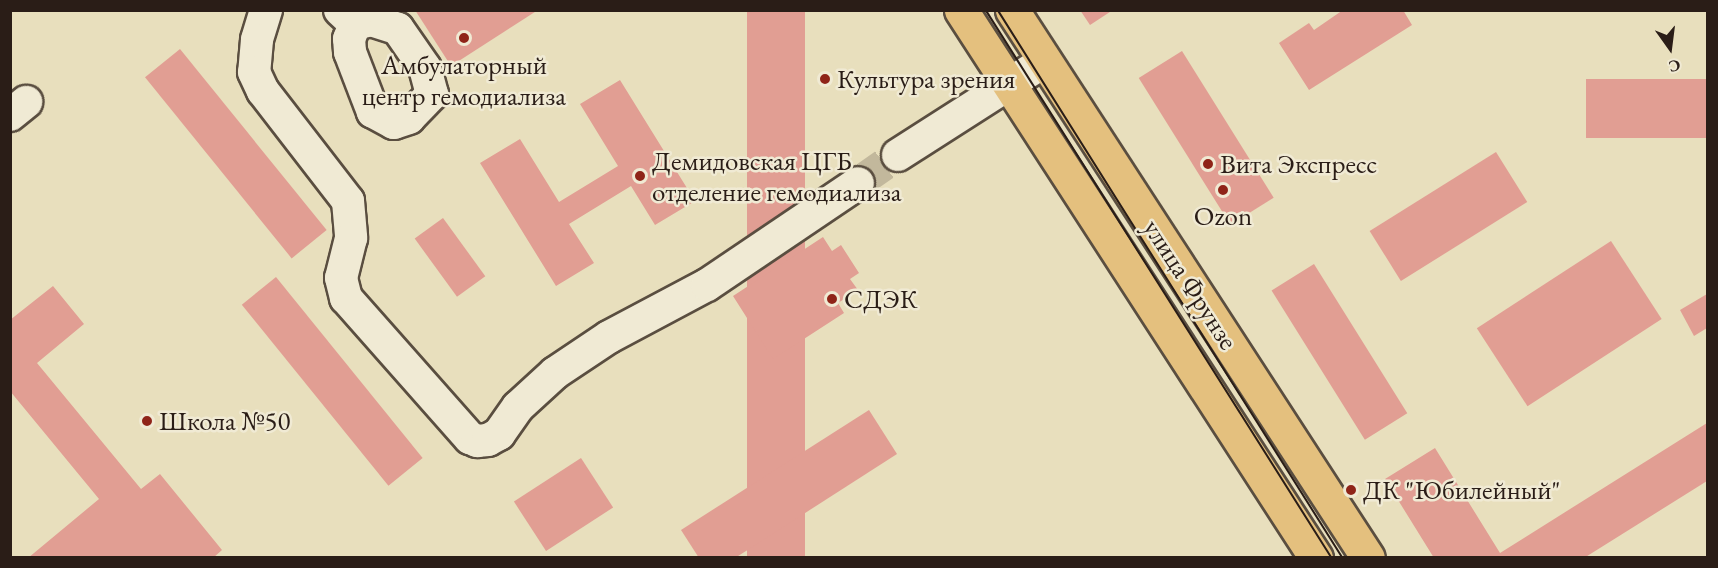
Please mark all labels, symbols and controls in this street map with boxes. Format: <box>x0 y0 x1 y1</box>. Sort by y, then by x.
north arrow <box>1640 18 1700 78</box>
marker: Амбулаторный центр гемодиализа <box>457 31 471 45</box>
place label: Амбулаторный центр гемодиализа <box>362 48 566 111</box>
text: С <box>1666 54 1683 78</box>
place label: Культура зрения <box>837 63 1015 95</box>
marker: Культура зрения <box>818 72 832 86</box>
place label: Демидовская ЦГБ отделение гемодиализа <box>652 144 902 207</box>
place label: Вита Экспресс <box>1220 148 1377 180</box>
marker: Вита Экспресс <box>1201 157 1215 171</box>
marker: Демидовская ЦГБ отделение гемодиализа <box>633 169 647 183</box>
marker: Ozon <box>1216 183 1230 197</box>
place label: Ozon <box>1194 200 1252 232</box>
street label: улица Фрунзе <box>1137 213 1245 355</box>
place label: СДЭК <box>844 283 918 315</box>
marker: СДЭК <box>825 292 839 306</box>
place label: Школа №50 <box>159 405 290 437</box>
marker: Школа №50 <box>140 414 154 428</box>
place label: ДК "Юбилейный" <box>1363 474 1560 506</box>
marker: ДК "Юбилейный" <box>1344 483 1358 497</box>

